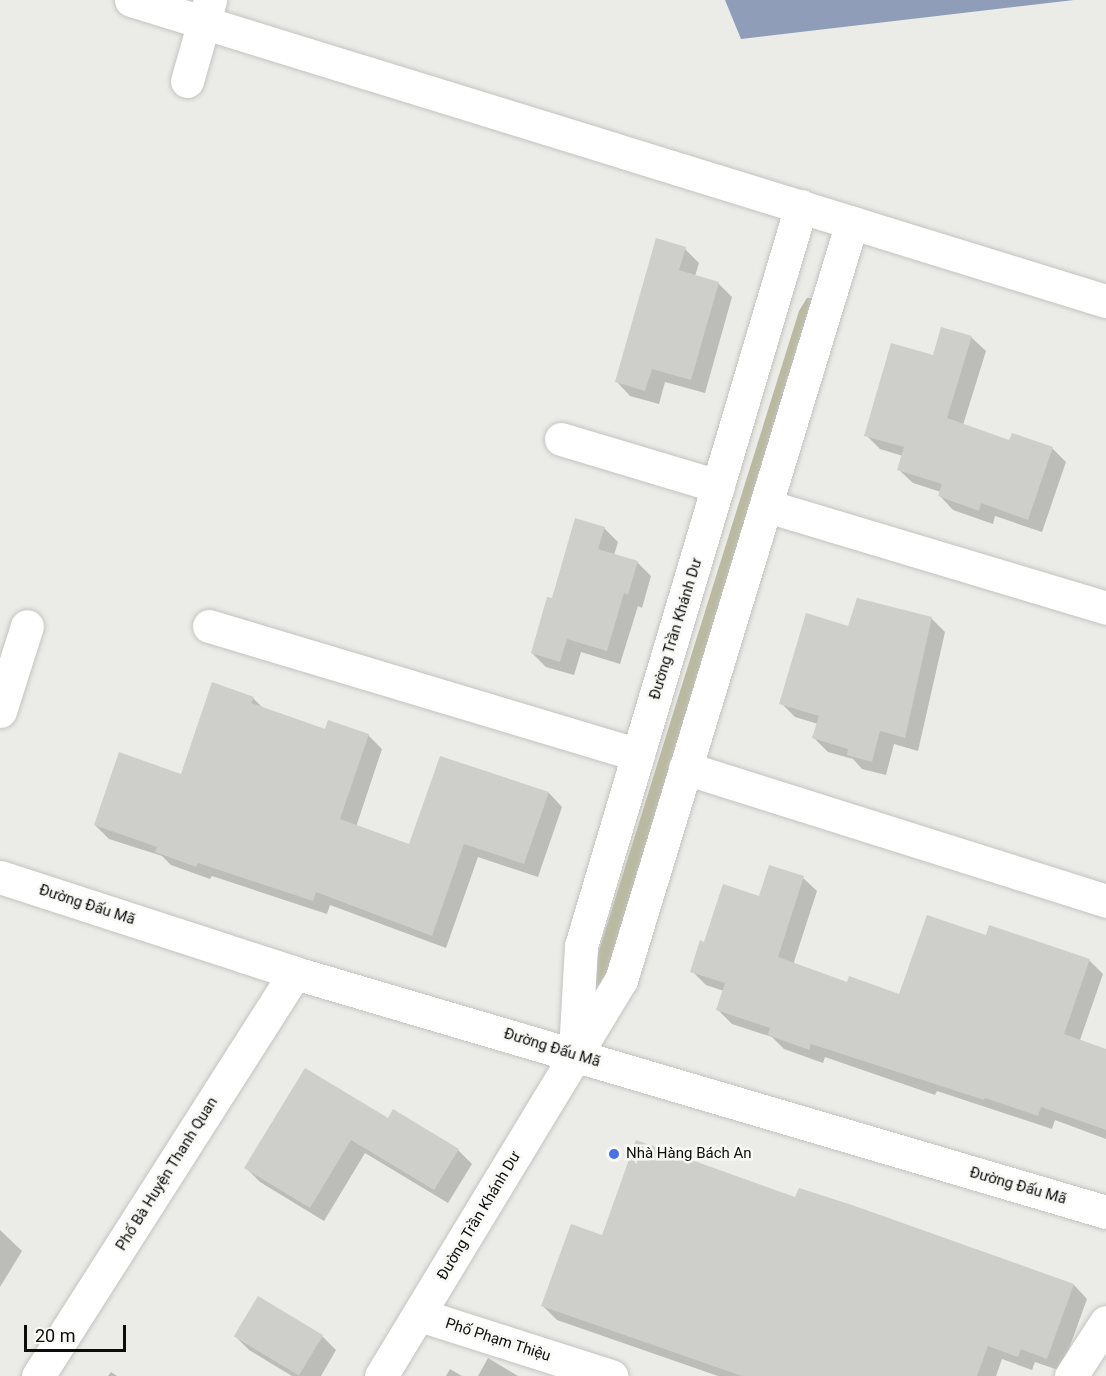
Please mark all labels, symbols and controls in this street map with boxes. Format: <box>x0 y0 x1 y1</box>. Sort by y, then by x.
street label: Đường Trần Khánh Dư <box>646 556 706 702</box>
street label: Đường Đấu Mã <box>37 881 137 929</box>
street label: Đường Đấu Mã <box>502 1025 602 1071</box>
street label: Phố Bà Huyện Thanh Quan <box>112 1094 222 1254</box>
place label: Nhà Hàng Bách An <box>626 1145 752 1163</box>
marker: Nhà Hàng Bách An <box>607 1147 621 1161</box>
street label: Đường Trần Khánh Dư <box>433 1148 525 1284</box>
street label: Đường Đấu Mã <box>968 1164 1068 1208</box>
scale bar <box>27 1313 129 1351</box>
street label: Phố Phạm Thiệu <box>443 1314 553 1366</box>
text: 20 m <box>35 1325 75 1346</box>

